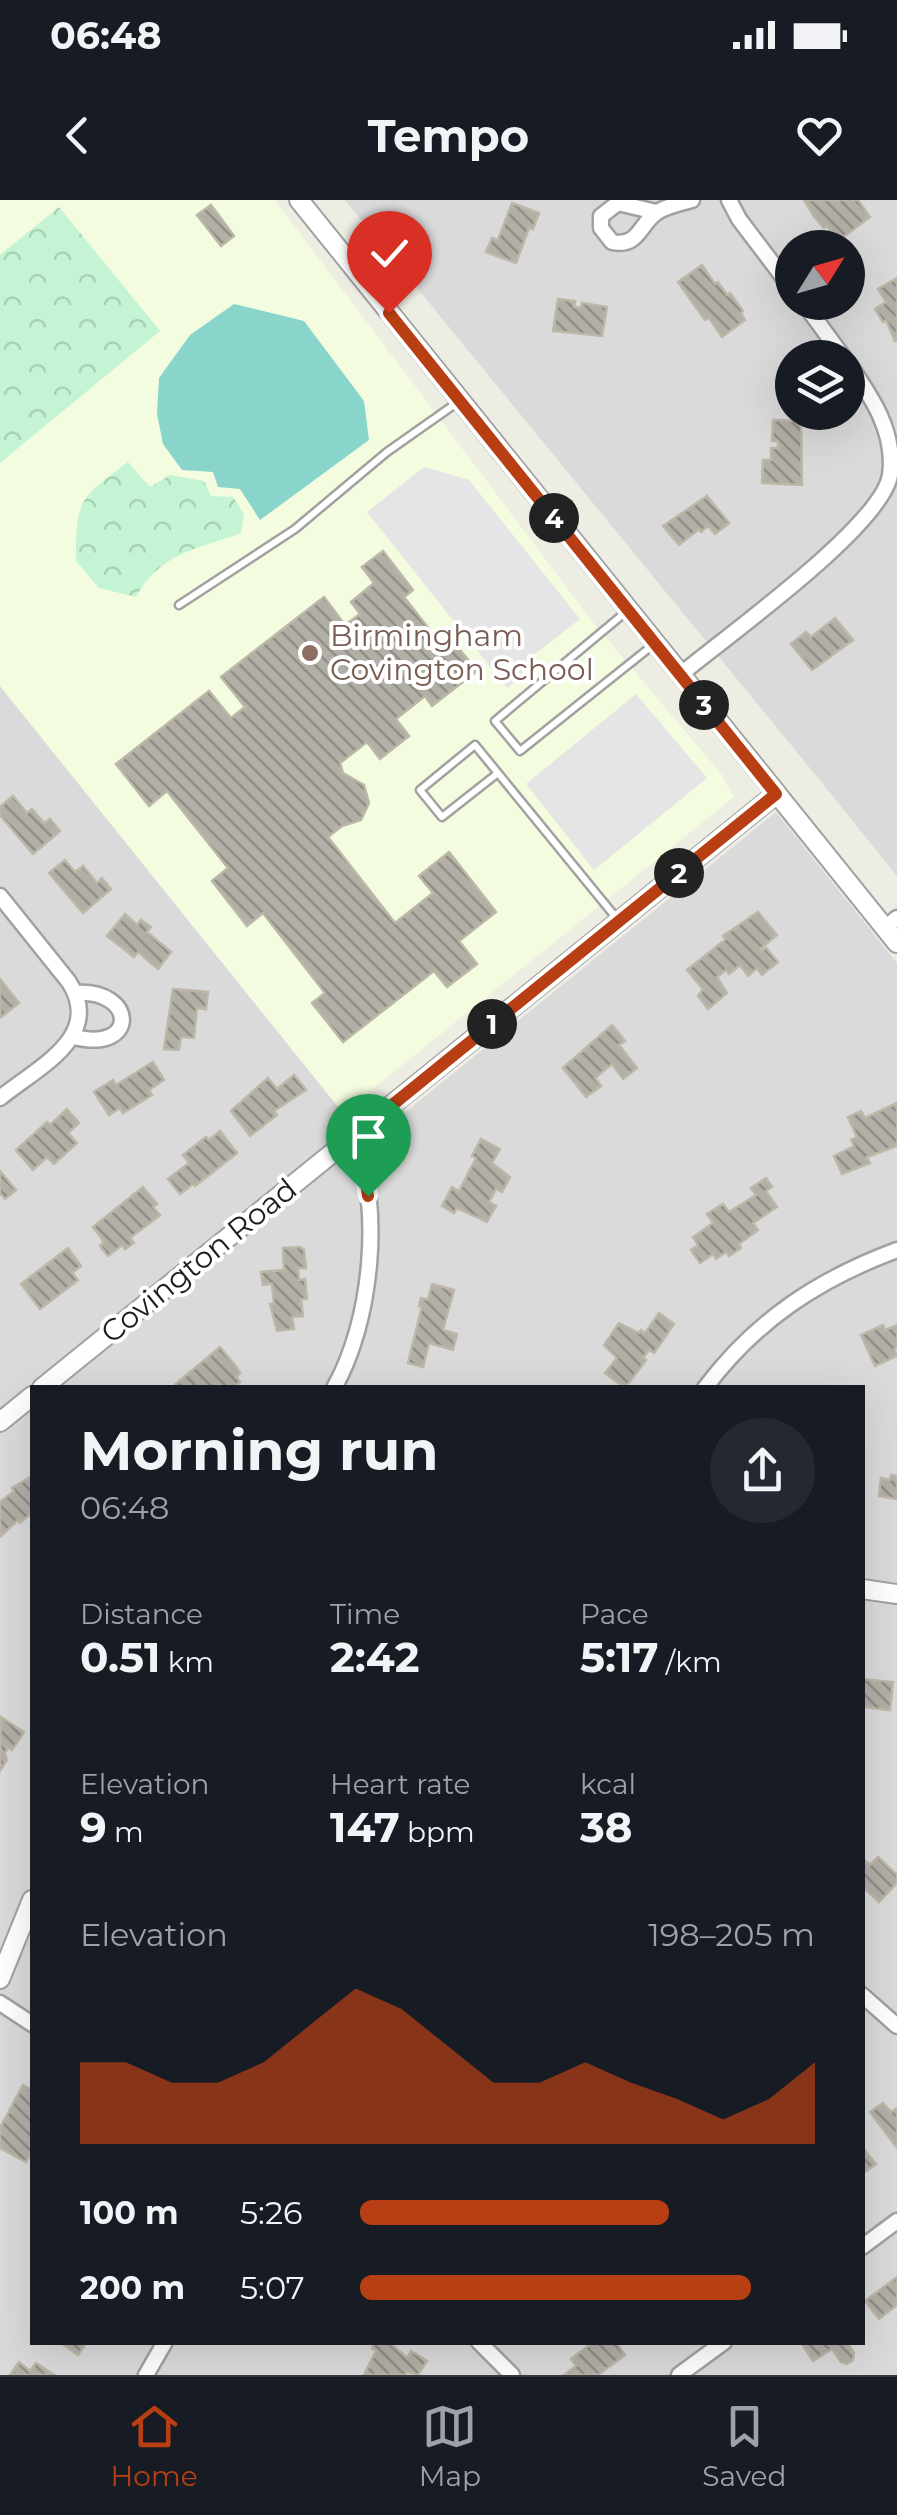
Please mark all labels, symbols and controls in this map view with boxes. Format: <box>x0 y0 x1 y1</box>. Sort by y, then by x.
text: 06:48 <box>50 12 162 59</box>
icon: back <box>50 108 105 163</box>
text: Tempo <box>368 108 529 163</box>
icon: heart <box>792 108 847 163</box>
pin <box>347 211 432 314</box>
icon: check <box>362 226 417 281</box>
north arrow <box>775 230 865 320</box>
map controls <box>775 230 865 430</box>
button: layers <box>775 340 865 430</box>
pin: 4 <box>529 493 579 543</box>
text: 4 <box>544 501 564 535</box>
place label: Birmingham Covington School <box>330 617 594 688</box>
marker: Birmingham Covington School <box>299 642 321 664</box>
pin: 3 <box>679 680 729 730</box>
text: 3 <box>696 688 712 722</box>
pin: 2 <box>654 848 704 898</box>
text: 2 <box>671 856 687 890</box>
pin: 1 <box>467 999 517 1049</box>
text: 1 <box>487 1007 497 1041</box>
pin <box>326 1094 411 1197</box>
icon: arrive <box>341 1109 396 1164</box>
street label: Covington Road <box>93 1170 304 1351</box>
text: Morning run <box>80 1417 438 1484</box>
button: share <box>710 1418 815 1523</box>
text: 06:48 <box>80 1488 169 1527</box>
text: Distance <box>80 1597 203 1631</box>
text: Time <box>330 1597 400 1631</box>
text: Pace <box>580 1597 649 1631</box>
text: 0.51 <box>80 1631 160 1683</box>
text: 2:42 <box>330 1631 420 1683</box>
text: 5:17 <box>580 1631 659 1683</box>
text: km <box>160 1645 214 1679</box>
text: /km <box>659 1645 722 1679</box>
text: Elevation <box>80 1767 209 1801</box>
text: Heart rate <box>330 1767 471 1801</box>
text: kcal <box>580 1767 636 1801</box>
text: 9 <box>80 1801 107 1853</box>
text: 147 <box>330 1801 400 1853</box>
text: 38 <box>580 1801 633 1853</box>
text: m <box>107 1815 144 1849</box>
text: bpm <box>400 1815 475 1849</box>
text: Elevation <box>80 1915 228 1954</box>
text: 198–205 m <box>648 1915 815 1954</box>
text: 100 m <box>80 2193 179 2232</box>
text: 5:26 <box>240 2193 303 2232</box>
text: 200 m <box>80 2268 185 2307</box>
text: 5:07 <box>240 2268 305 2307</box>
tab: Home <box>111 2399 198 2493</box>
tab: Map <box>419 2399 481 2493</box>
tab: Saved <box>702 2399 786 2493</box>

